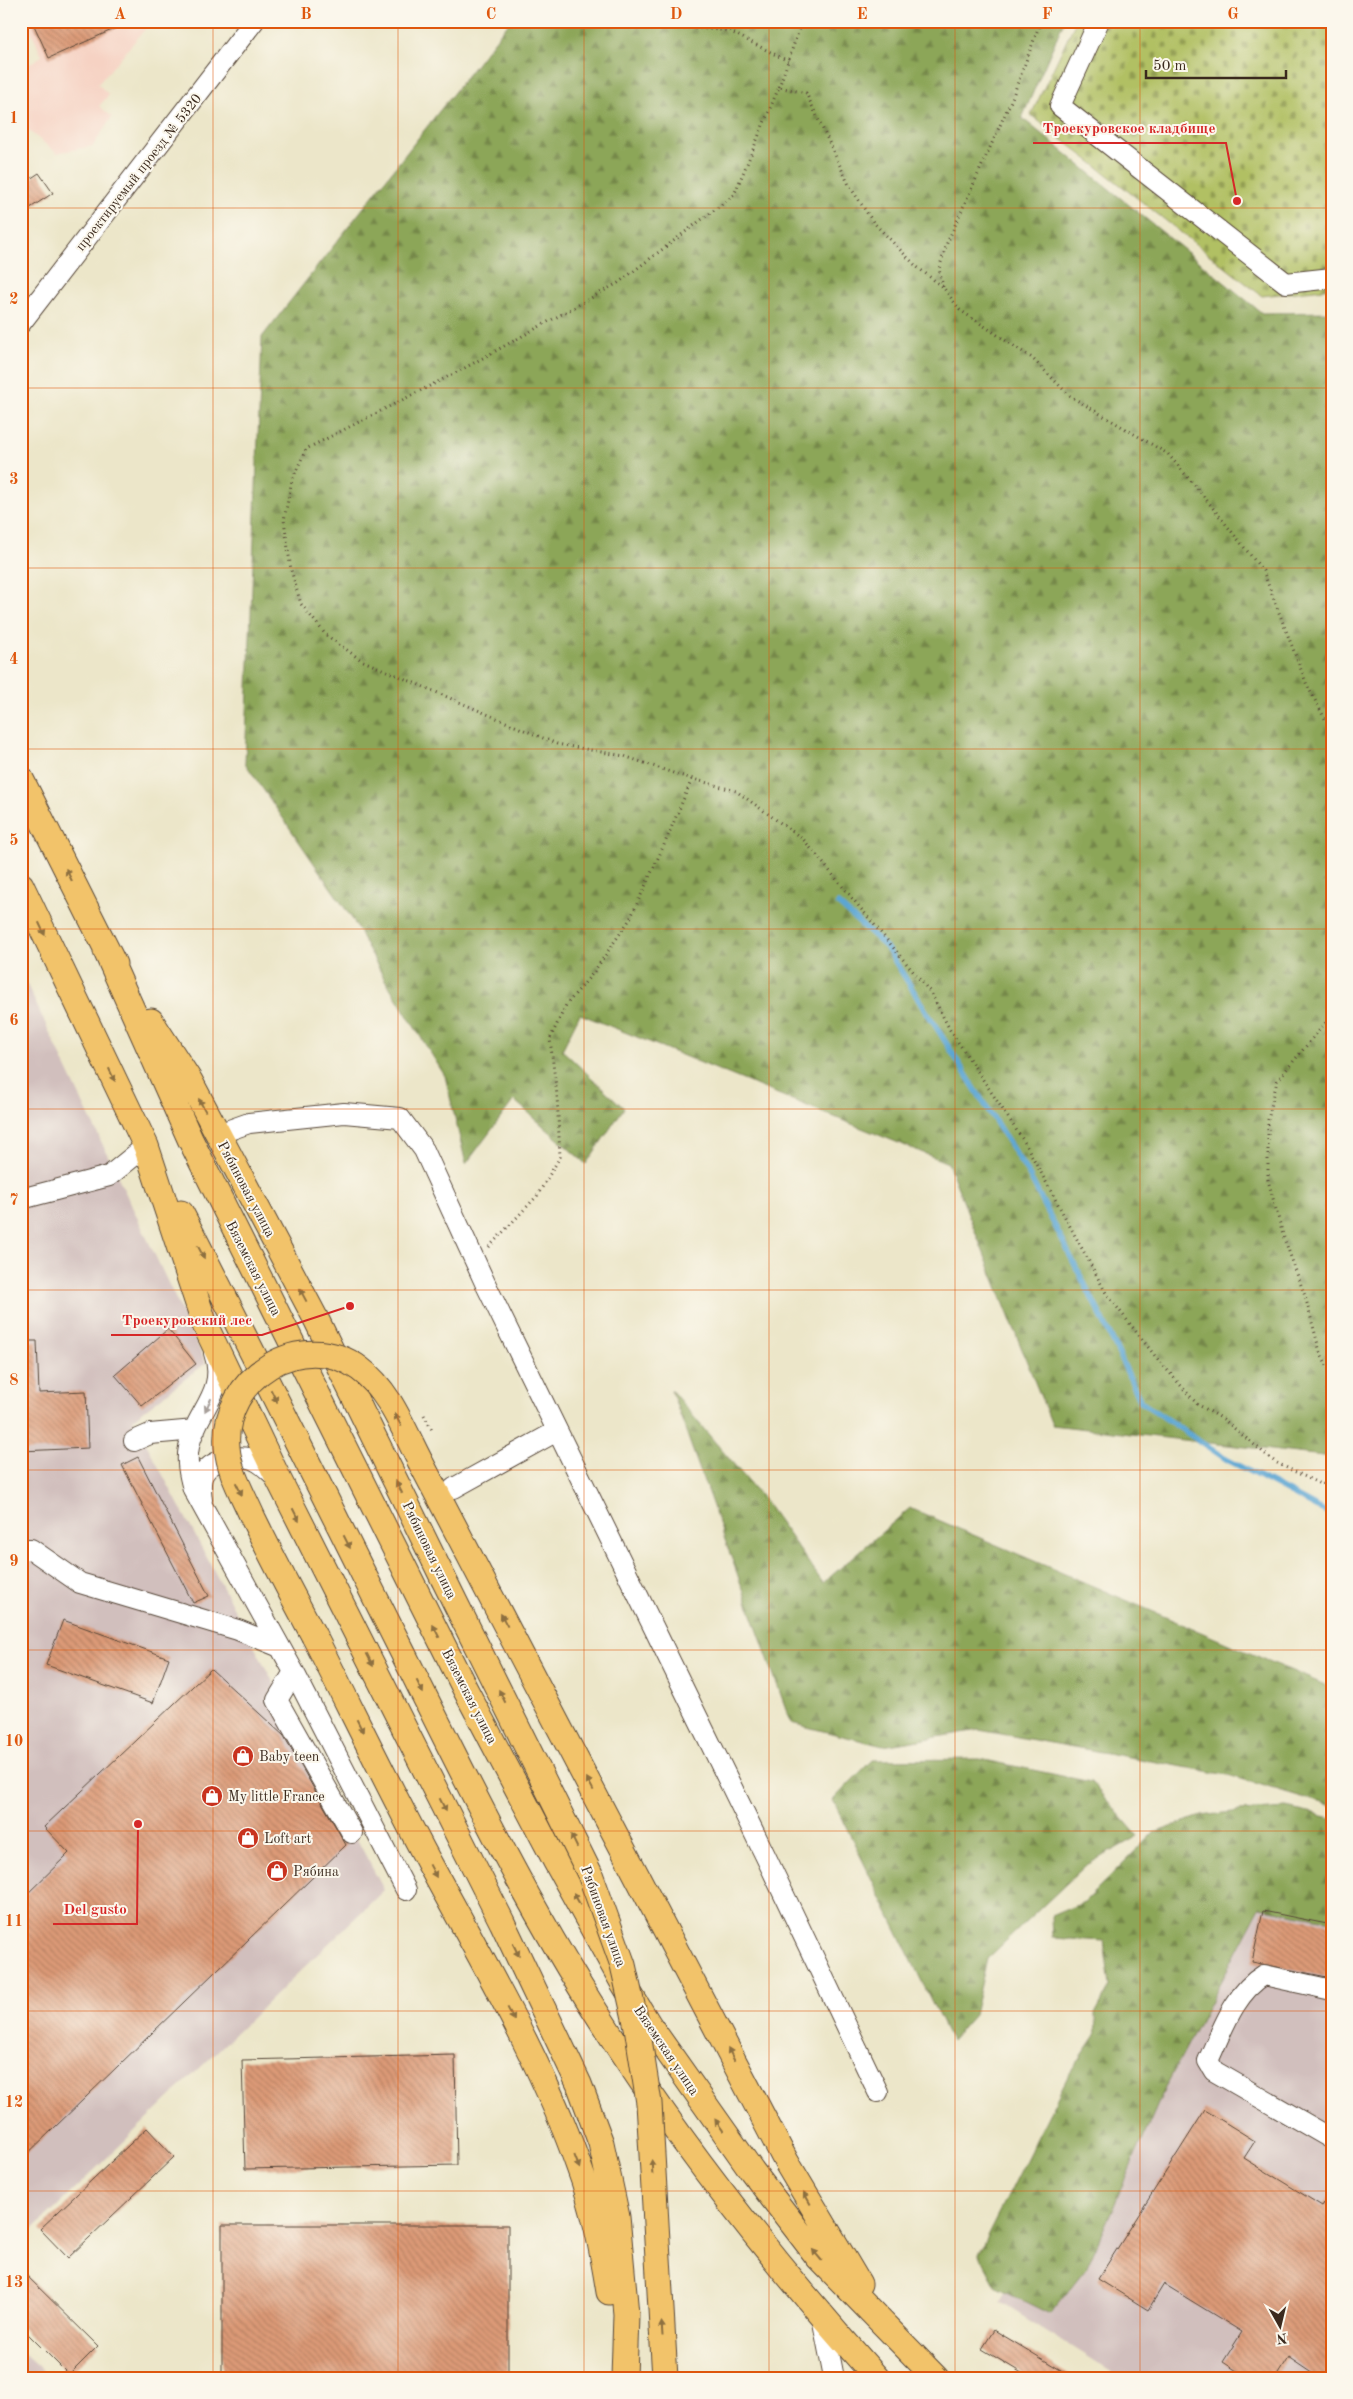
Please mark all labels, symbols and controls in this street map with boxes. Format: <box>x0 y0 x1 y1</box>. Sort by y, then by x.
text: A <box>114 7 126 23</box>
text: B <box>300 7 312 23</box>
text: C <box>486 7 496 23</box>
text: D <box>670 7 682 23</box>
text: E <box>856 7 868 23</box>
text: F <box>1042 7 1053 23</box>
text: G <box>1227 7 1239 23</box>
scale bar <box>1146 48 1286 80</box>
text: 50 m <box>1153 59 1187 74</box>
street label: проектируемый проезд № 5320 <box>73 92 204 254</box>
text: 1 <box>9 111 19 127</box>
callout: Троекуровское кладбище <box>1033 113 1226 143</box>
text: Троекуровское кладбище <box>1043 122 1215 137</box>
text: 2 <box>9 292 19 308</box>
text: 3 <box>9 472 19 488</box>
text: 4 <box>9 652 19 668</box>
text: 5 <box>9 833 19 849</box>
one-way arrow <box>65 868 73 883</box>
one-way arrow <box>38 921 46 936</box>
text: 6 <box>9 1013 19 1029</box>
one-way arrow <box>108 1068 116 1082</box>
one-way arrow <box>198 1098 206 1112</box>
street label: Рябиновая улица <box>215 1139 277 1240</box>
text: 7 <box>9 1193 19 1209</box>
street label: Вяземская улица <box>223 1219 283 1318</box>
one-way arrow <box>197 1244 205 1259</box>
one-way arrow <box>299 1287 307 1302</box>
callout: Троекуровский лес <box>111 1305 262 1335</box>
text: Троекуровский лес <box>122 1314 252 1329</box>
text: 8 <box>9 1373 19 1389</box>
one-way arrow <box>270 1389 278 1404</box>
one-way arrow <box>204 1397 212 1412</box>
one-way arrow <box>394 1413 402 1428</box>
one-way arrow <box>395 1480 403 1494</box>
one-way arrow <box>236 1482 244 1496</box>
street label: Рябиновая улица <box>399 1499 459 1601</box>
one-way arrow <box>292 1507 300 1522</box>
one-way arrow <box>343 1535 351 1549</box>
text: 9 <box>9 1554 19 1570</box>
one-way arrow <box>500 1613 508 1628</box>
one-way arrow <box>432 1624 440 1638</box>
street label: Вяземская улица <box>439 1647 499 1746</box>
one-way arrow <box>366 1652 374 1667</box>
one-way arrow <box>416 1680 424 1694</box>
one-way arrow <box>498 1688 506 1703</box>
one-way arrow <box>356 1719 364 1733</box>
text: 10 <box>5 1734 23 1750</box>
shop icon: Baby teen <box>231 1744 255 1768</box>
place label: Baby teen <box>259 1750 320 1764</box>
one-way arrow <box>586 1777 594 1791</box>
shop icon: My little France <box>200 1784 224 1808</box>
place label: My little France <box>228 1790 325 1804</box>
one-way arrow <box>439 1797 447 1812</box>
shop icon: Loft art <box>236 1826 260 1850</box>
place label: Loft art <box>264 1832 311 1846</box>
one-way arrow <box>570 1834 578 1849</box>
shop icon: Рябина <box>265 1859 289 1883</box>
one-way arrow <box>429 1864 438 1878</box>
street label: Рябиновая улица <box>578 1864 628 1969</box>
place label: Рябина <box>293 1865 339 1879</box>
one-way arrow <box>573 1891 581 1906</box>
callout: Del gusto <box>53 1894 137 1924</box>
text: Del gusto <box>63 1903 127 1918</box>
text: 11 <box>5 1914 23 1930</box>
one-way arrow <box>512 1943 520 1957</box>
street label: Вяземская улица <box>631 2003 701 2098</box>
one-way arrow <box>506 2007 515 2021</box>
one-way arrow <box>727 2047 735 2061</box>
text: 12 <box>5 2095 23 2111</box>
one-way arrow <box>714 2118 724 2132</box>
one-way arrow <box>573 2155 581 2170</box>
one-way arrow <box>648 2159 656 2175</box>
one-way arrow <box>802 2191 811 2204</box>
one-way arrow <box>811 2248 822 2261</box>
text: 13 <box>5 2275 23 2291</box>
north arrow <box>1256 2302 1306 2352</box>
one-way arrow <box>657 2321 665 2337</box>
text: N <box>1275 2330 1288 2346</box>

